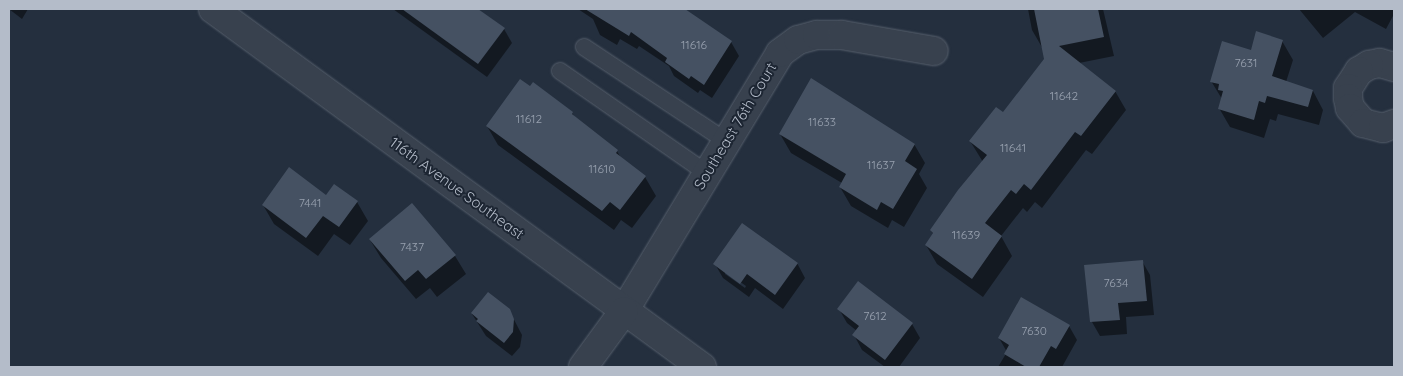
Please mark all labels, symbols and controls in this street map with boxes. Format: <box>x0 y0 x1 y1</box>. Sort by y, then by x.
house number: 11616 <box>681 38 707 52</box>
house number: 7631 <box>1235 56 1257 70</box>
street label: Southeast 76th Court <box>690 59 780 193</box>
house number: 11642 <box>1050 89 1078 103</box>
house number: 11612 <box>516 112 542 126</box>
house number: 11633 <box>808 115 836 129</box>
street label: 116th Avenue Southeast <box>386 133 528 243</box>
house number: 11641 <box>1000 141 1026 155</box>
house number: 11637 <box>867 158 895 172</box>
house number: 11610 <box>589 162 615 176</box>
house number: 7441 <box>299 196 321 210</box>
house number: 11639 <box>952 228 980 242</box>
house number: 7437 <box>400 240 424 254</box>
house number: 7634 <box>1104 276 1128 290</box>
house number: 7612 <box>863 309 887 323</box>
house number: 7630 <box>1021 324 1047 338</box>

